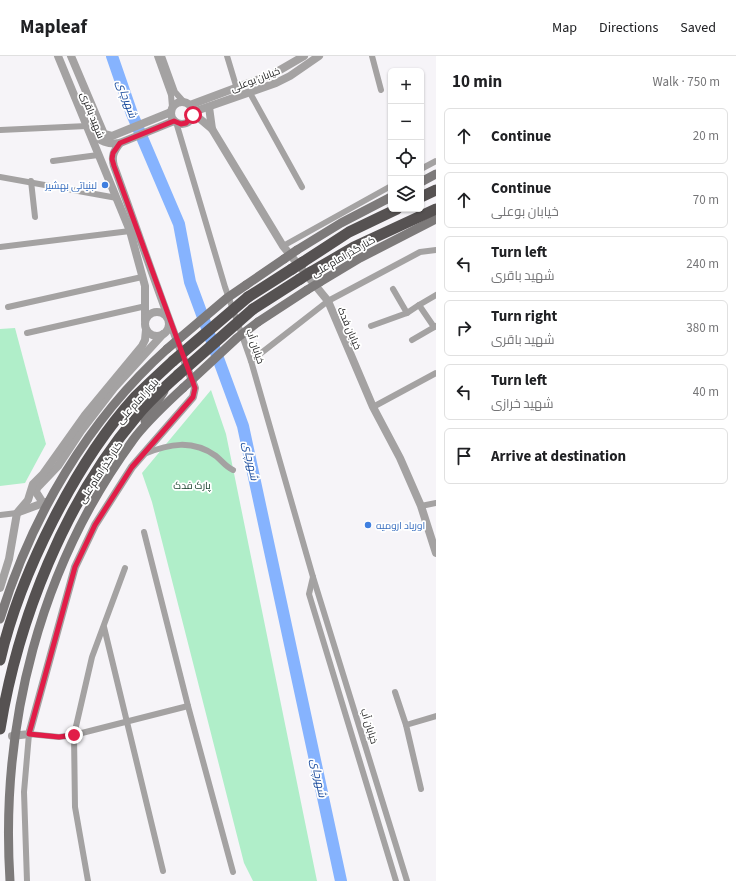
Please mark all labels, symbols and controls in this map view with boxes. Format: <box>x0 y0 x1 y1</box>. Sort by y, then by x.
text: Mapleaf <box>20 14 87 41</box>
text: Map <box>552 18 577 38</box>
text: Directions <box>599 18 658 38</box>
text: Saved <box>680 18 716 38</box>
street label: خیابان بوعلی <box>229 64 282 96</box>
map controls <box>388 68 424 212</box>
button: + <box>388 68 424 104</box>
text: 10 min <box>452 70 502 94</box>
text: Walk · 750 m <box>652 73 720 91</box>
water label: شهرچای <box>113 78 141 121</box>
street label: شهید باقری <box>76 90 108 141</box>
button: − <box>388 104 424 140</box>
route start <box>184 106 202 124</box>
icon: ahead <box>453 125 475 147</box>
text: Continue <box>491 126 551 147</box>
text: 20 m <box>693 127 719 145</box>
button: locate <box>388 140 424 176</box>
button: layers <box>388 176 424 212</box>
text: Continue <box>491 178 551 199</box>
place label: لبنیاتی بهشیر <box>44 179 97 193</box>
marker: لبنیاتی بهشیر <box>100 180 110 190</box>
icon: ahead <box>453 189 475 211</box>
text: 70 m <box>693 191 719 209</box>
text: خیابان بوعلی <box>491 203 559 221</box>
street label: کنار گذر امام علی <box>309 233 378 281</box>
text: Turn left <box>491 242 547 263</box>
icon: left <box>453 253 475 275</box>
text: 240 m <box>686 255 719 273</box>
text: شهید باقری <box>491 267 554 285</box>
street label: خیابان فدک <box>334 305 364 352</box>
text: Turn right <box>491 306 557 327</box>
icon: right <box>453 317 475 339</box>
text: 380 m <box>686 319 719 337</box>
street label: خیابان آب <box>243 327 268 366</box>
text: شهید باقری <box>491 331 554 349</box>
text: Turn left <box>491 370 547 391</box>
street label: بلوار امام علی <box>113 376 162 428</box>
icon: left <box>453 381 475 403</box>
text: 40 m <box>693 383 719 401</box>
text: شهید خرازی <box>491 395 553 413</box>
street label: کنار گذر امام علی <box>75 439 126 506</box>
water label: شهرچای <box>239 441 262 483</box>
icon: arrive <box>453 445 475 467</box>
text: Arrive at destination <box>491 446 626 467</box>
park label: پارک فدک <box>173 479 211 493</box>
place label: اوریاد ارومیه <box>376 519 425 533</box>
marker: اوریاد ارومیه <box>363 520 373 530</box>
street label: خیابان آب <box>357 707 381 746</box>
route end <box>65 726 83 744</box>
water label: شهرچای <box>307 758 330 800</box>

